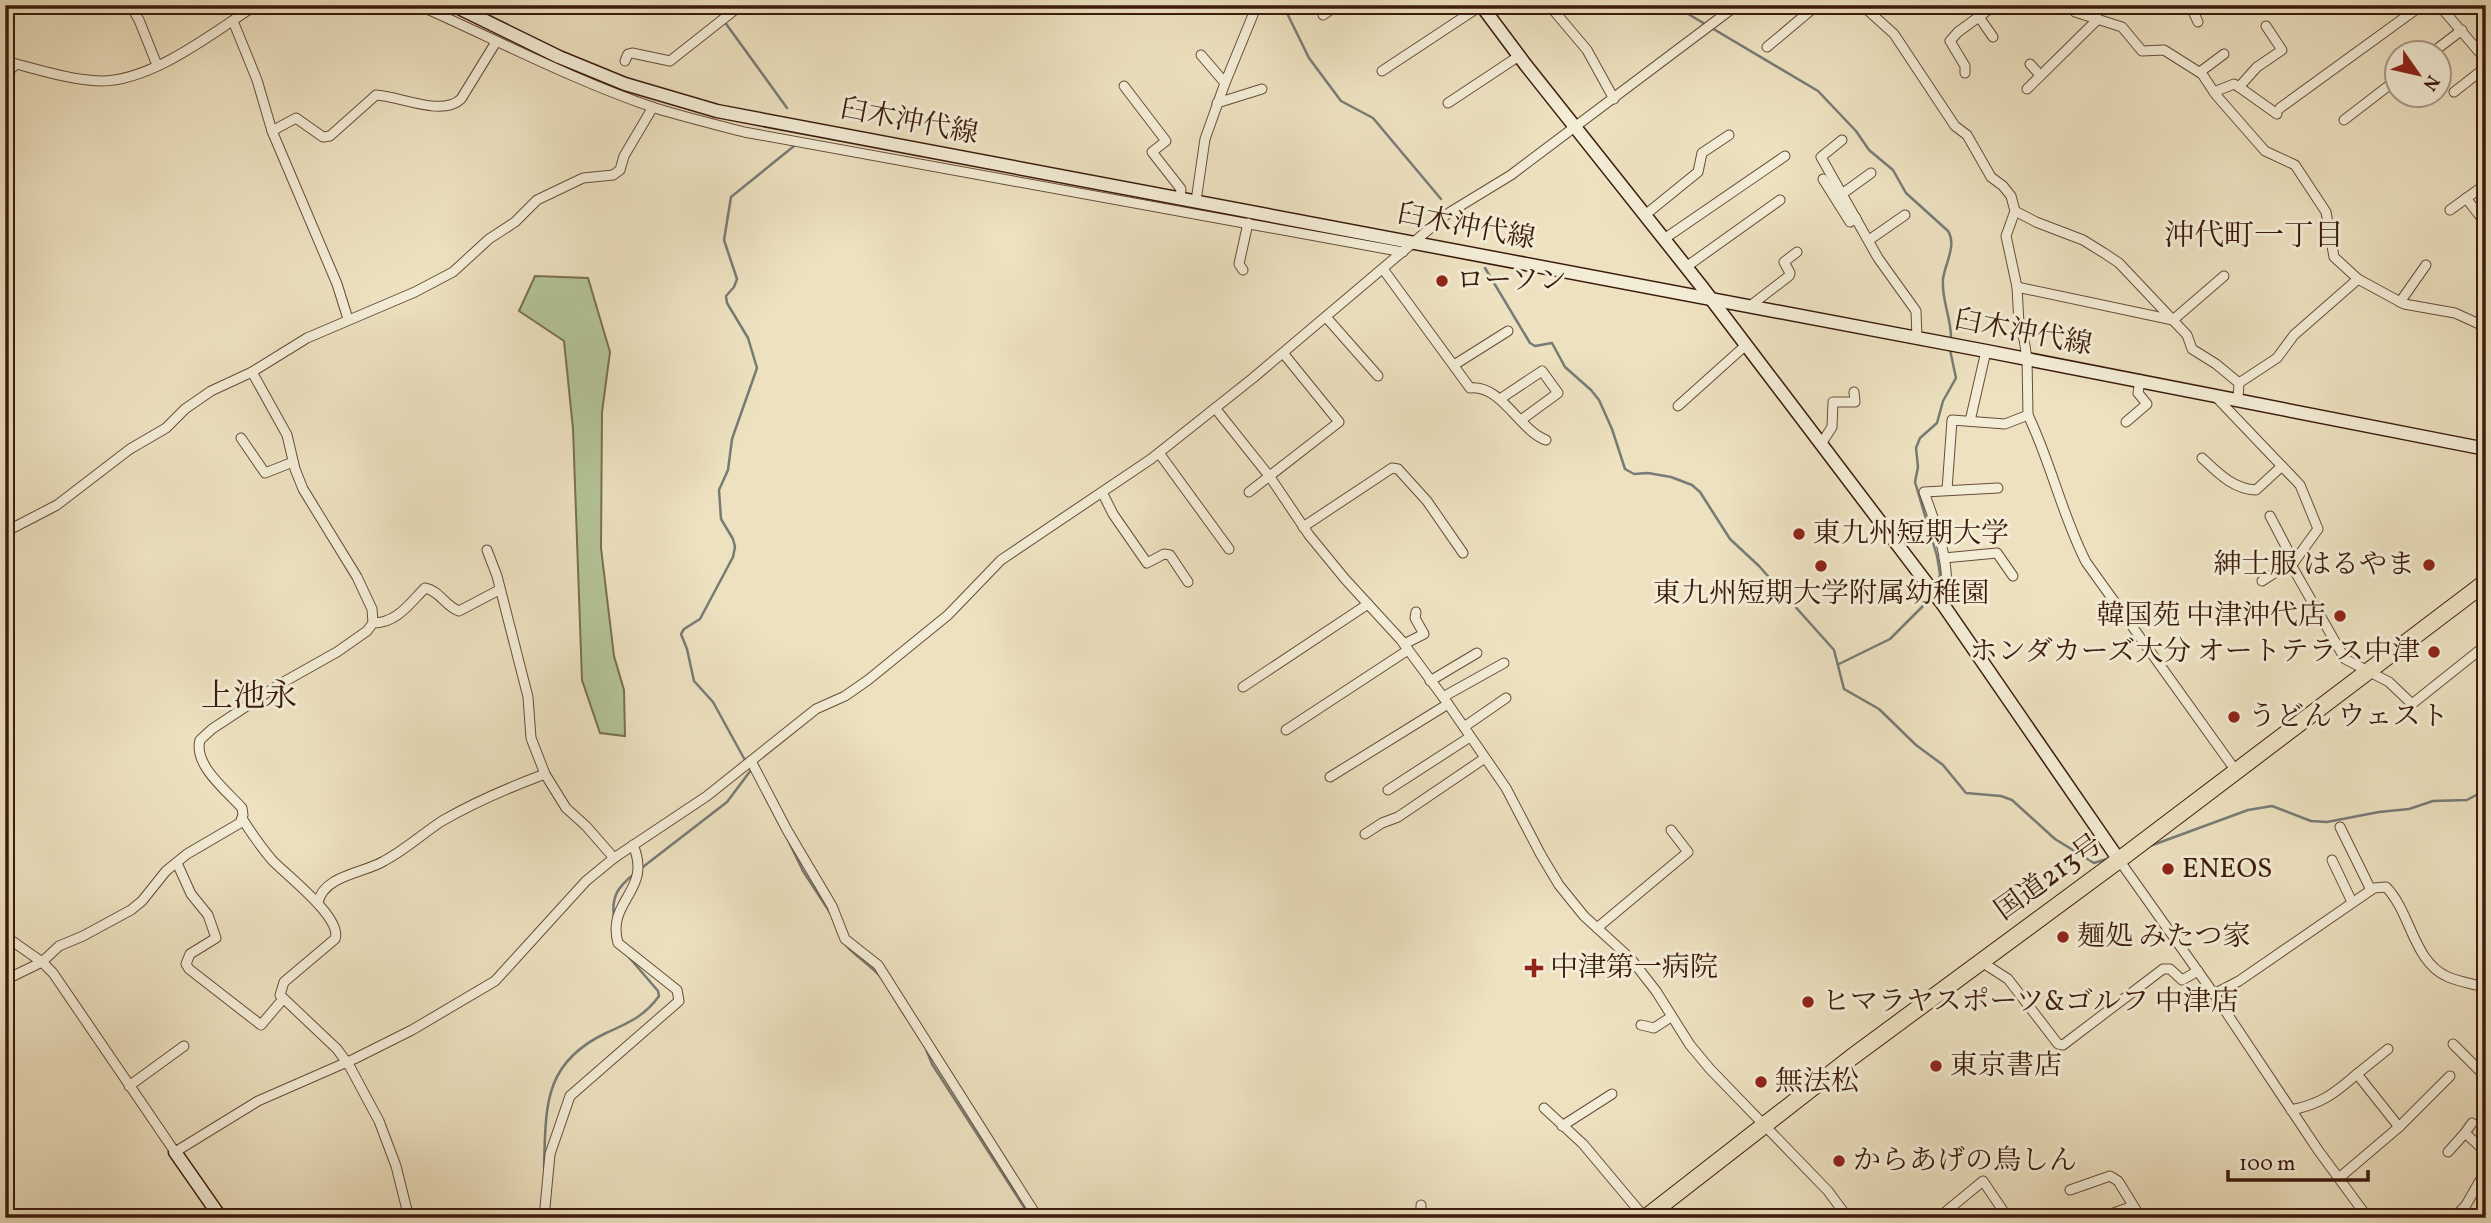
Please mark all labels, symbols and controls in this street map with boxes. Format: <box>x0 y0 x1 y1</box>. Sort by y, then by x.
north arrow <box>2382 38 2452 108</box>
text: N <box>2416 69 2445 96</box>
street label: 臼木沖代線 <box>837 90 981 154</box>
street label: 臼木沖代線 <box>1394 195 1538 259</box>
district label: 沖代町一丁目 <box>2164 216 2344 258</box>
place label: ローソン <box>1456 262 1567 301</box>
marker: ローソン <box>1434 273 1450 289</box>
street label: 臼木沖代線 <box>1951 301 2095 365</box>
place label: 東九州短期大学 <box>1813 515 2009 554</box>
marker: 東九州短期大学 <box>1791 526 1807 542</box>
place label: 紳士服 はるやま <box>2213 546 2415 585</box>
marker: 紳士服 はるやま <box>2421 557 2437 573</box>
marker: 東九州短期大学附属幼稚園 <box>1813 558 1829 574</box>
place label: 東九州短期大学附属幼稚園 <box>1653 575 1989 614</box>
place label: 韓国苑 中津沖代店 <box>2096 597 2326 636</box>
marker: 韓国苑 中津沖代店 <box>2332 608 2348 624</box>
place label: ホンダカーズ大分 オートテラス中津 <box>1970 633 2420 672</box>
marker: ホンダカーズ大分 オートテラス中津 <box>2426 644 2442 660</box>
district label: 上池永 <box>201 676 297 720</box>
place label: うどん ウェスト <box>2248 698 2448 737</box>
marker: うどん ウェスト <box>2226 709 2242 725</box>
street label: 国道213号 <box>1987 826 2111 930</box>
place label: ENEOS <box>2182 850 2272 889</box>
marker: ENEOS <box>2160 861 2176 877</box>
place label: 麺処 みたつ家 <box>2077 918 2251 957</box>
marker: 麺処 みたつ家 <box>2055 929 2071 945</box>
place label: 中津第一病院 <box>1550 949 1718 988</box>
marker: 中津第一病院 <box>1524 958 1544 978</box>
place label: ヒマラヤスポーツ&ゴルフ 中津店 <box>1822 983 2239 1022</box>
marker: ヒマラヤスポーツ&ゴルフ 中津店 <box>1800 994 1816 1010</box>
place label: 東京書店 <box>1950 1047 2062 1086</box>
marker: 東京書店 <box>1928 1058 1944 1074</box>
place label: 無法松 <box>1775 1063 1859 1102</box>
marker: 無法松 <box>1753 1074 1769 1090</box>
scale bar <box>2228 1139 2368 1183</box>
place label: からあげの鳥しん <box>1853 1142 2077 1181</box>
text: 100 m <box>2239 1150 2296 1179</box>
marker: からあげの鳥しん <box>1831 1153 1847 1169</box>

